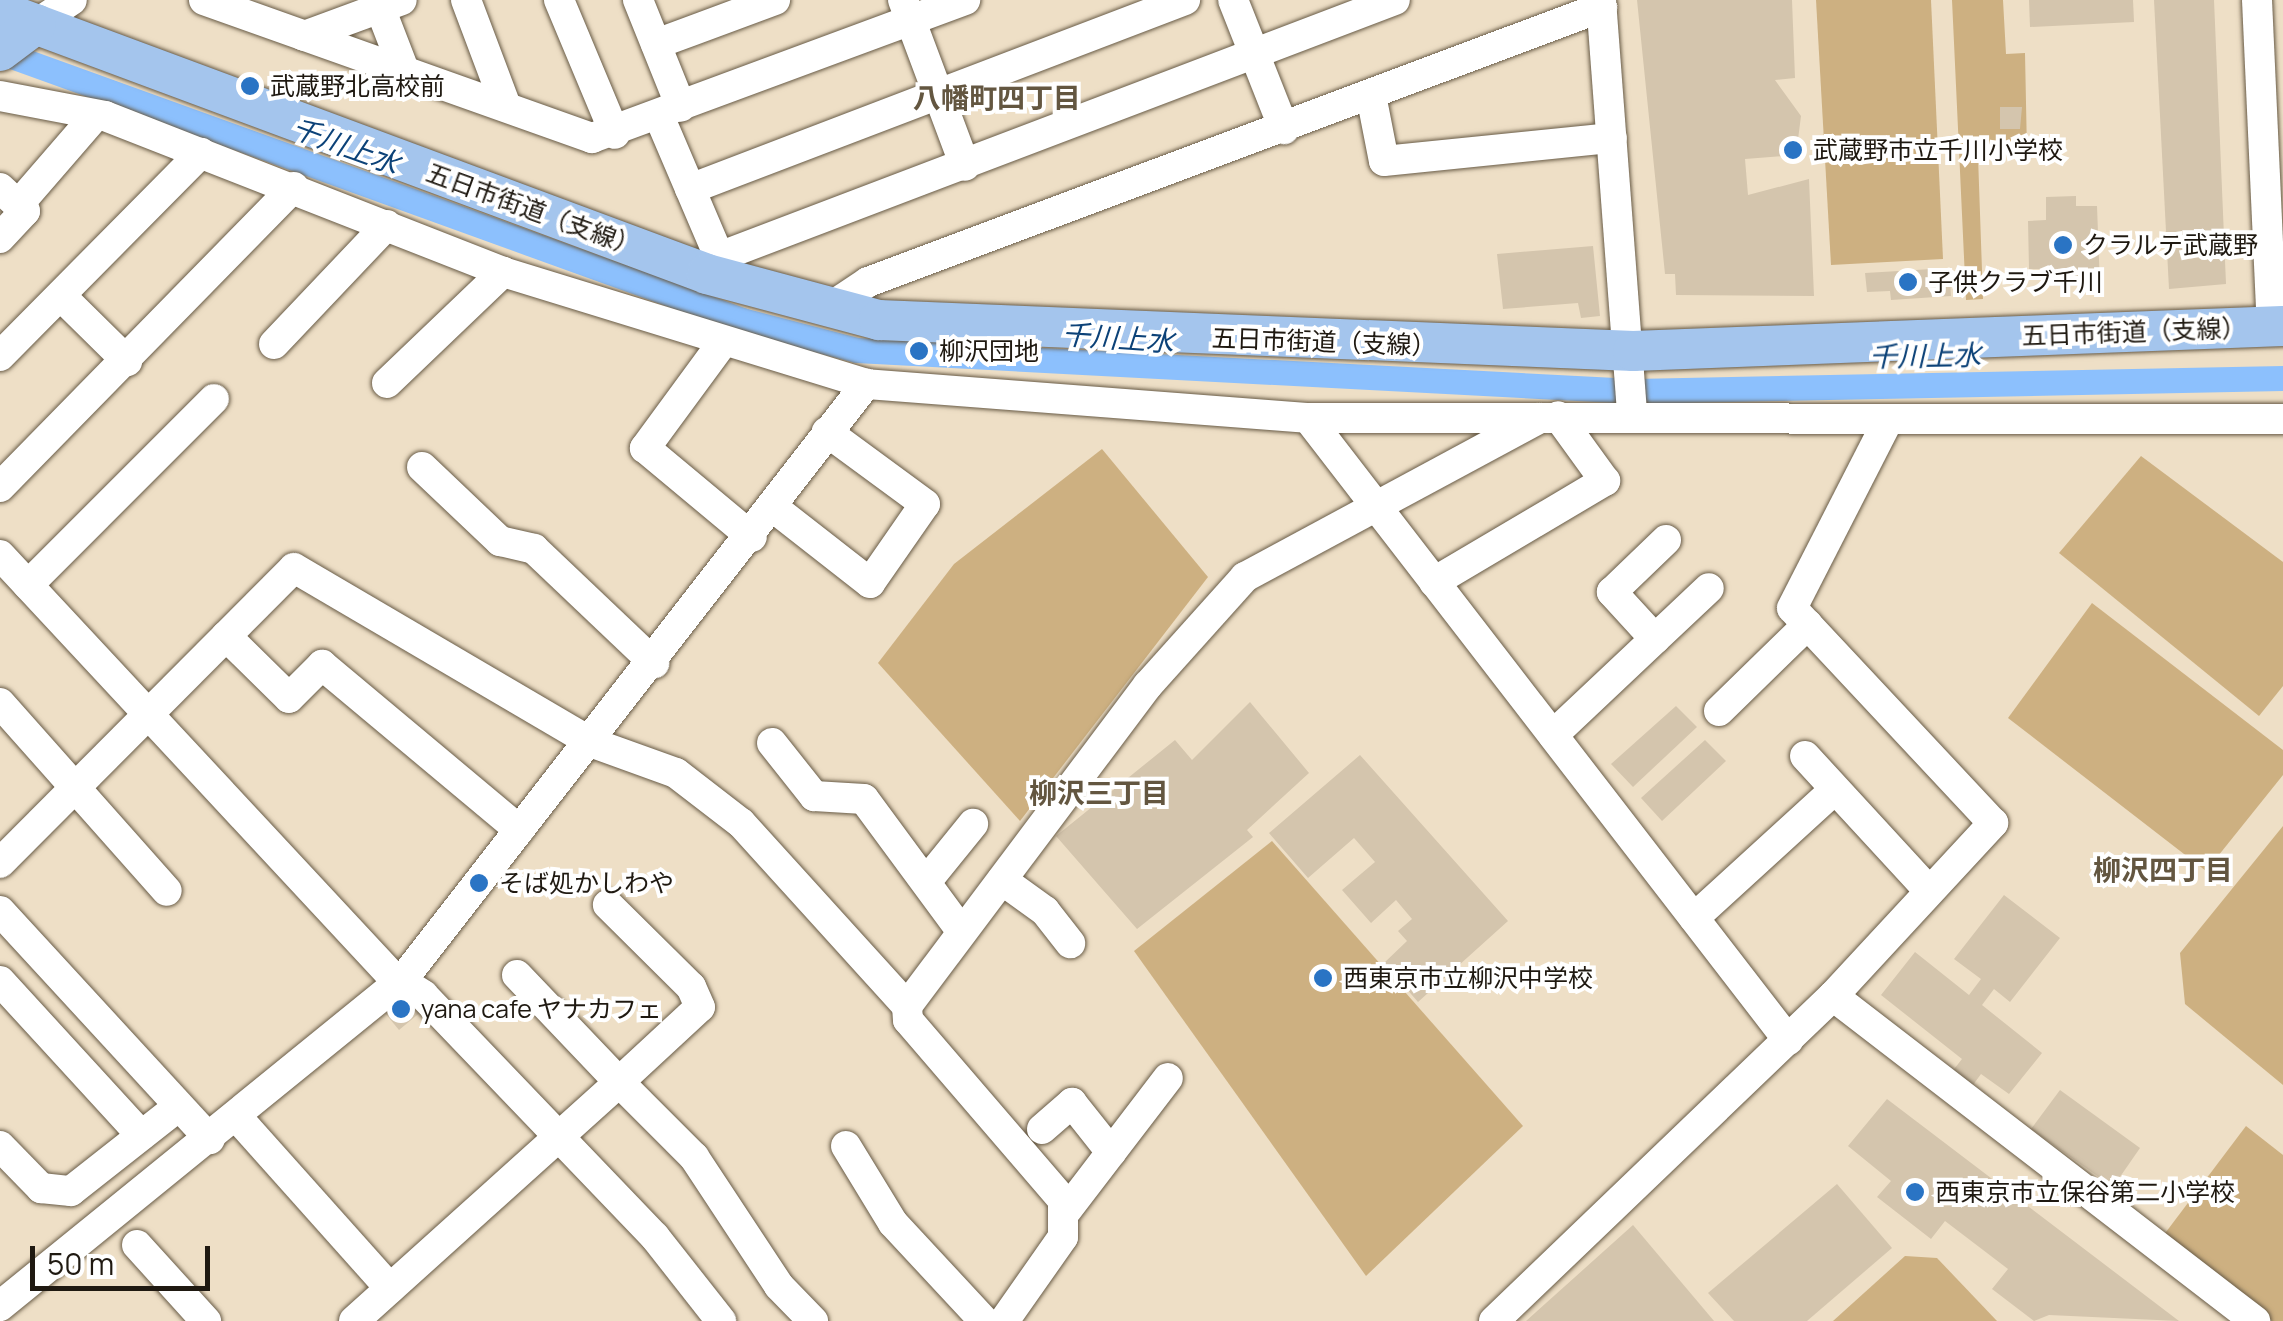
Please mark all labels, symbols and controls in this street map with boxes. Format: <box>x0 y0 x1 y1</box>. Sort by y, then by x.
place label: 武蔵野北高校前 <box>270 71 445 101</box>
marker: 武蔵野北高校前 <box>239 75 261 97</box>
district label: 八幡町四丁目 <box>913 80 1081 114</box>
water label: 千川上水 <box>288 110 404 180</box>
place label: 武蔵野市立千川小学校 <box>1813 135 2063 165</box>
marker: 武蔵野市立千川小学校 <box>1782 139 1804 161</box>
street label: 五日市街道（支線） <box>422 157 644 263</box>
place label: クラルテ武蔵野 <box>2083 230 2258 260</box>
marker: クラルテ武蔵野 <box>2052 234 2074 256</box>
place label: 子供クラブ千川 <box>1928 267 2103 297</box>
marker: 子供クラブ千川 <box>1897 271 1919 293</box>
street label: 五日市街道（支線） <box>2021 313 2247 351</box>
water label: 千川上水 <box>1061 316 1175 358</box>
street label: 五日市街道（支線） <box>1211 323 1437 361</box>
place label: 柳沢団地 <box>939 336 1039 366</box>
water label: 千川上水 <box>1869 337 1981 373</box>
marker: 柳沢団地 <box>908 340 930 362</box>
district label: 柳沢三丁目 <box>1029 775 1169 809</box>
district label: 柳沢四丁目 <box>2093 852 2233 886</box>
place label: そば処かしわや <box>499 868 674 898</box>
marker: そば処かしわや <box>468 872 490 894</box>
place label: 西東京市立柳沢中学校 <box>1343 963 1593 993</box>
marker: 西東京市立柳沢中学校 <box>1312 967 1334 989</box>
place label: yana cafe ヤナカフェ <box>421 994 662 1024</box>
marker: yana cafe ヤナカフェ <box>390 998 412 1020</box>
place label: 西東京市立保谷第二小学校 <box>1935 1177 2235 1207</box>
marker: 西東京市立保谷第二小学校 <box>1904 1181 1926 1203</box>
scale bar <box>35 1226 215 1288</box>
text: 50 m <box>47 1243 114 1284</box>

